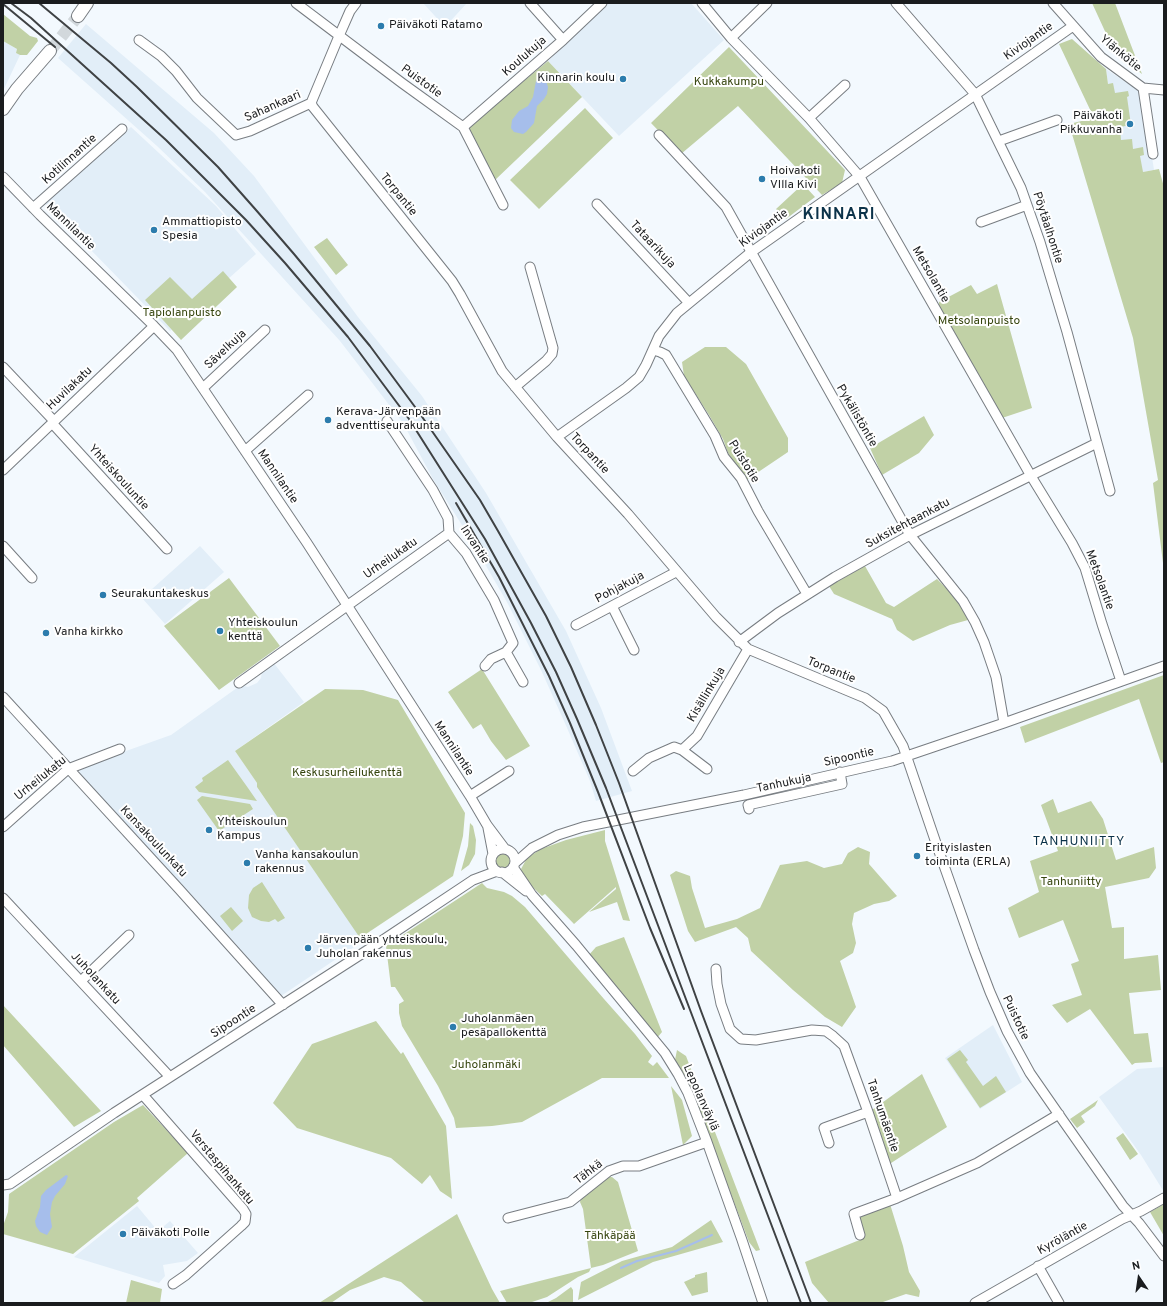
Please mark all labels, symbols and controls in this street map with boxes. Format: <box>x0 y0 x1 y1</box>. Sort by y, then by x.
place label: Päiväkoti Ratamo <box>389 19 483 33</box>
street label: Kiviojantie <box>1002 20 1056 64</box>
marker: Päiväkoti Ratamo <box>376 21 386 31</box>
street label: Ylänkötie <box>1096 32 1144 76</box>
street label: Koulukuja <box>500 34 550 80</box>
street label: Puistotie <box>398 62 444 102</box>
place label: Kinnarin koulu <box>537 72 615 86</box>
marker: Kinnarin koulu <box>618 74 628 84</box>
park label: Kukkakumpu <box>694 76 764 90</box>
street label: Sahankaari <box>243 88 303 126</box>
place label: Päiväkoti Pikkuvanha <box>1060 110 1122 138</box>
marker: Päiväkoti Pikkuvanha <box>1125 119 1135 129</box>
street label: Kotilinnantie <box>40 132 100 188</box>
place label: Hoivakoti VIlla Kivi <box>770 165 820 193</box>
street label: Torpantie <box>376 171 420 219</box>
marker: Hoivakoti VIlla Kivi <box>757 174 767 184</box>
street label: Pöytäalhontie <box>1029 190 1065 266</box>
street label: Mannilantie <box>43 200 97 254</box>
street label: Kiviojantie <box>737 206 791 252</box>
district label: KINNARI <box>803 206 875 226</box>
place label: Ammattiopisto Spesia <box>162 216 242 244</box>
street label: Tataarikuja <box>626 218 678 272</box>
marker: Ammattiopisto Spesia <box>149 225 159 235</box>
street label: Metsolantie <box>908 244 952 306</box>
park label: Tapiolanpuisto <box>143 307 221 321</box>
park label: Metsolanpuisto <box>938 315 1020 329</box>
street label: Sävelkuja <box>202 327 250 373</box>
street label: Huvilakatu <box>44 364 96 414</box>
street label: Pykälistöntie <box>832 382 880 450</box>
place label: Kerava-Järvenpään adventtiseurakunta <box>336 406 441 434</box>
marker: Kerava-Järvenpään adventtiseurakunta <box>323 415 333 425</box>
street label: Torpantie <box>566 430 612 478</box>
street label: Puistotie <box>724 438 762 486</box>
street label: Yhteiskouluntie <box>85 442 151 514</box>
street label: Mannilantie <box>254 447 300 507</box>
street label: Suksitehtaankatu <box>863 496 953 552</box>
street label: Invantie <box>456 523 492 567</box>
street label: Urheilukatu <box>361 535 421 583</box>
street label: Metsolantie <box>1082 548 1116 612</box>
street label: Pohjakuja <box>593 569 647 607</box>
place label: Seurakuntakeskus <box>111 588 209 602</box>
marker: Seurakuntakeskus <box>98 590 108 600</box>
place label: Yhteiskoulun kenttä <box>228 617 298 645</box>
place label: Vanha kirkko <box>54 626 123 640</box>
marker: Yhteiskoulun kenttä <box>215 626 225 636</box>
marker: Vanha kirkko <box>41 628 51 638</box>
street label: Torpantie <box>805 655 857 687</box>
street label: Kisällinkuja <box>685 665 729 725</box>
street label: Mannilantie <box>430 719 476 779</box>
street label: Sipoontie <box>822 745 876 771</box>
street label: Urheilukatu <box>12 754 70 804</box>
park label: Keskusurheilukenttä <box>292 767 402 781</box>
street label: Tanhukuja <box>755 771 813 797</box>
street label: Kansakoulunkatu <box>116 803 190 881</box>
place label: Yhteiskoulun Kampus <box>217 816 287 844</box>
marker: Yhteiskoulun Kampus <box>204 825 214 835</box>
district label: TANHUNIITTY <box>1033 834 1125 850</box>
place label: Erityislasten toiminta (ERLA) <box>925 842 1011 870</box>
place label: Vanha kansakoulun rakennus <box>255 849 358 877</box>
marker: Erityislasten toiminta (ERLA) <box>912 851 922 861</box>
marker: Vanha kansakoulun rakennus <box>242 858 252 868</box>
park label: Tanhuniitty <box>1041 876 1101 890</box>
place label: Järvenpään yhteiskoulu, Juholan rakennus <box>316 934 447 962</box>
marker: Järvenpään yhteiskoulu, Juholan rakennus <box>303 943 313 953</box>
street label: Juholankatu <box>67 950 123 1008</box>
street label: Puistotie <box>998 993 1032 1043</box>
street label: Sipoontie <box>209 1002 259 1042</box>
place label: Juholanmäen pesäpallokenttä <box>461 1013 547 1041</box>
marker: Juholanmäen pesäpallokenttä <box>448 1022 458 1032</box>
park label: Juholanmäki <box>451 1059 521 1073</box>
street label: Lepolanväylä <box>679 1063 721 1133</box>
street label: Tanhumäentie <box>863 1078 901 1154</box>
street label: Verstaspihankatu <box>186 1128 256 1208</box>
street label: Tähkä <box>572 1158 606 1188</box>
street label: Kyröläntie <box>1035 1219 1091 1259</box>
place label: Päiväkoti Polle <box>131 1227 210 1241</box>
marker: Päiväkoti Polle <box>118 1229 128 1239</box>
park label: Tähkäpää <box>584 1230 636 1244</box>
north arrow <box>1119 1258 1159 1298</box>
text: N <box>1131 1259 1142 1274</box>

